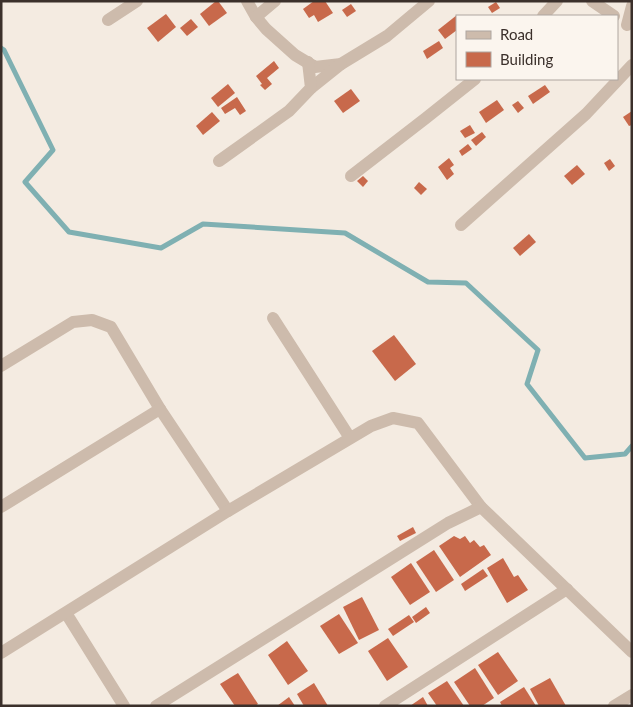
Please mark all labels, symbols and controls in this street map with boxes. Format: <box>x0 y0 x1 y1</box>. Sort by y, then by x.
legend <box>456 15 618 80</box>
text: Road <box>500 25 533 43</box>
text: Building <box>500 50 553 68</box>

